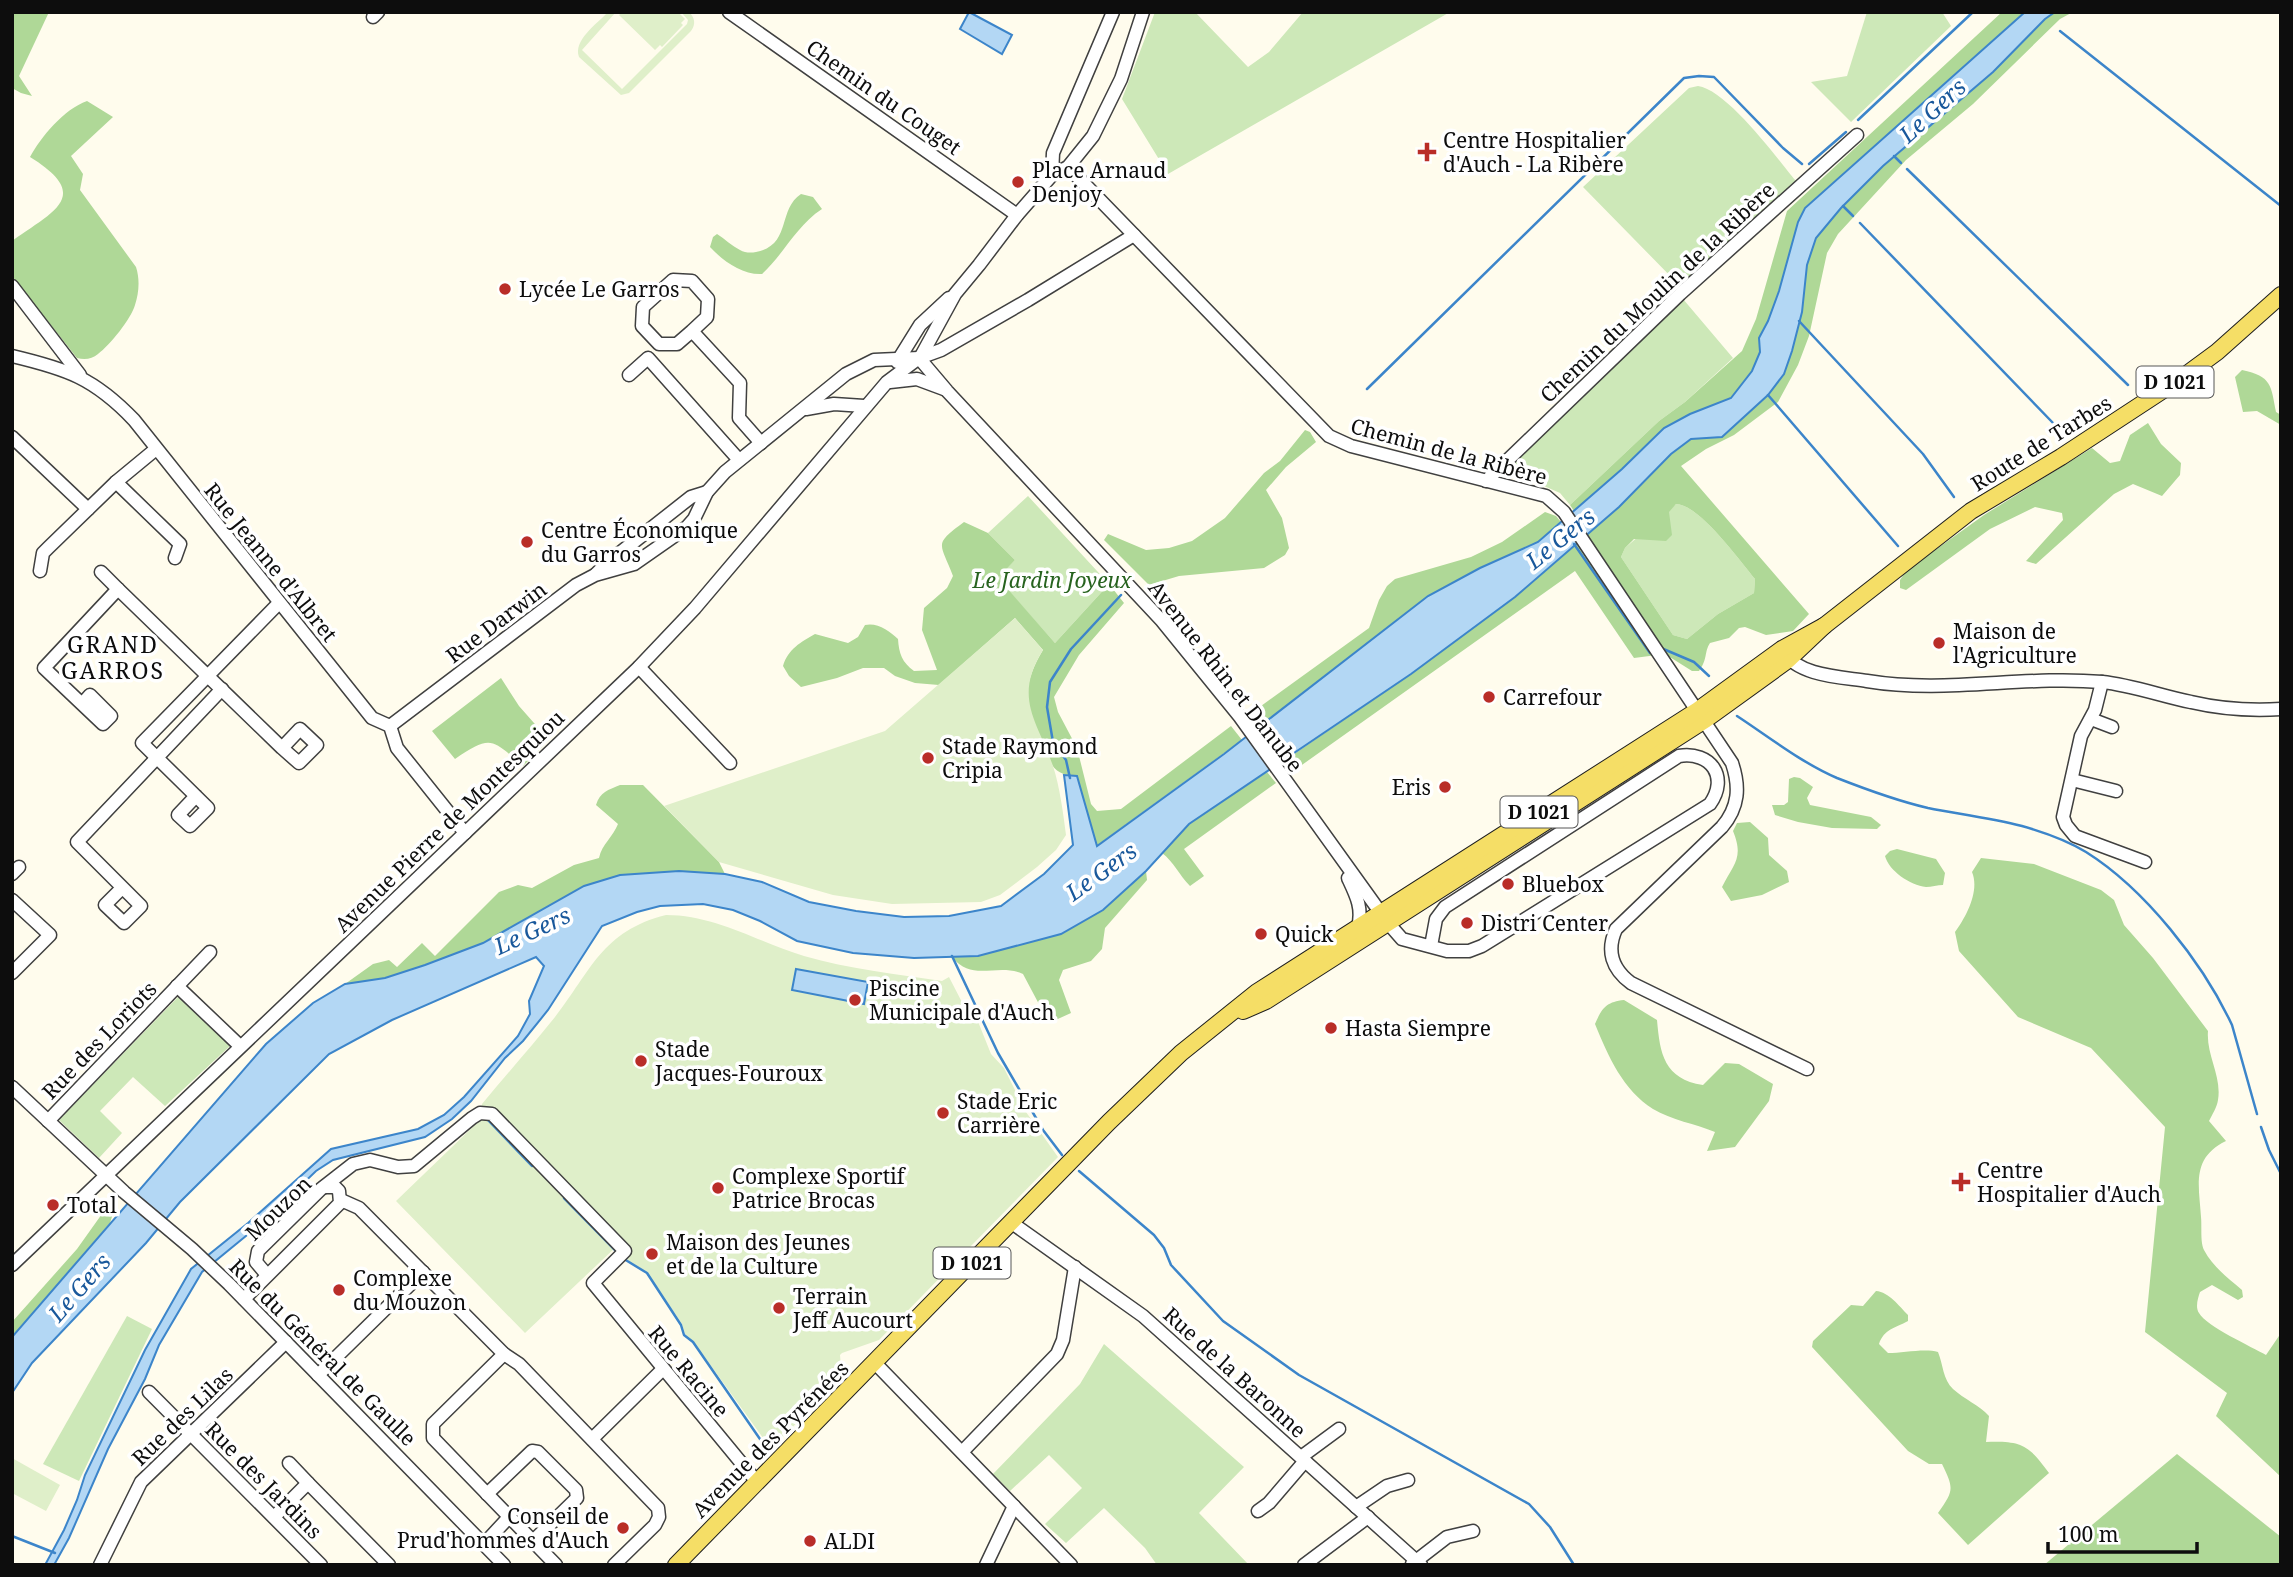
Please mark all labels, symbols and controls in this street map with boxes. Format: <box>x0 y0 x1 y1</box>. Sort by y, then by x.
street label: Chemin du Couget <box>801 33 967 161</box>
water label: Le Gers <box>1891 71 1973 150</box>
place label: Centre Hospitalier d'Auch - La Ribère <box>1443 126 1626 178</box>
marker: Centre Hospitalier d'Auch - La Ribère <box>1417 142 1437 162</box>
place label: Place Arnaud Denjoy <box>1032 156 1166 208</box>
marker: Place Arnaud Denjoy <box>1010 174 1026 190</box>
street label: Chemin du Moulin de la Ribère <box>1534 176 1780 408</box>
place label: Lycée Le Garros <box>519 275 680 303</box>
marker: Lycée Le Garros <box>497 281 513 297</box>
road number: D 1021 <box>2136 366 2214 398</box>
street label: Route de Tarbes <box>1966 389 2116 497</box>
street label: Chemin de la Ribère <box>1348 411 1550 491</box>
street label: Rue Jeanne d'Albret <box>198 477 344 647</box>
water label: Le Gers <box>1518 500 1602 577</box>
place label: Centre Économique du Garros <box>541 516 738 568</box>
marker: Centre Économique du Garros <box>519 534 535 550</box>
park label: Le Jardin Joyeux <box>971 566 1132 594</box>
street label: Rue Darwin <box>440 575 552 669</box>
street label: Avenue Rhin et Danube <box>1142 575 1310 777</box>
place label: Maison de l'Agriculture <box>1953 617 2077 669</box>
district label: GRAND GARROS <box>61 628 165 686</box>
marker: Maison de l'Agriculture <box>1931 635 1947 651</box>
place label: Carrefour <box>1503 683 1602 711</box>
marker: Carrefour <box>1481 689 1497 705</box>
street label: Avenue Pierre de Montesquiou <box>328 704 570 938</box>
place label: Stade Raymond Cripia <box>942 732 1098 784</box>
marker: Stade Raymond Cripia <box>920 750 936 766</box>
place label: Eris <box>1392 773 1431 801</box>
marker: Eris <box>1437 779 1453 795</box>
road number: D 1021 <box>1500 796 1578 828</box>
water label: Le Gers <box>1058 834 1143 908</box>
place label: Bluebox <box>1522 870 1605 898</box>
marker: Bluebox <box>1500 876 1516 892</box>
water label: Le Gers <box>488 898 576 962</box>
place label: Distri Center <box>1481 909 1608 937</box>
marker: Distri Center <box>1459 915 1475 931</box>
place label: Quick <box>1275 920 1334 948</box>
marker: Quick <box>1253 926 1269 942</box>
place label: Piscine Municipale d'Auch <box>869 974 1055 1026</box>
street label: Rue des Loriots <box>36 975 162 1105</box>
marker: Piscine Municipale d'Auch <box>847 992 863 1008</box>
place label: Hasta Siempre <box>1345 1014 1491 1042</box>
marker: Hasta Siempre <box>1323 1020 1339 1036</box>
place label: Stade Jacques-Fouroux <box>654 1035 823 1087</box>
marker: Stade Jacques-Fouroux <box>633 1053 649 1069</box>
place label: Stade Eric Carrière <box>957 1087 1057 1139</box>
marker: Stade Eric Carrière <box>935 1105 951 1121</box>
place label: Centre Hospitalier d'Auch <box>1977 1156 2161 1208</box>
place label: Complexe Sportif Patrice Brocas <box>732 1162 907 1214</box>
street label: Mouzon <box>239 1170 317 1246</box>
marker: Centre Hospitalier d'Auch <box>1951 1172 1971 1192</box>
marker: Complexe Sportif Patrice Brocas <box>710 1180 726 1196</box>
place label: Total <box>67 1191 117 1219</box>
marker: Total <box>45 1197 61 1213</box>
place label: Maison des Jeunes et de la Culture <box>666 1228 850 1280</box>
water label: Le Gers <box>40 1246 118 1329</box>
marker: Maison des Jeunes et de la Culture <box>644 1246 660 1262</box>
road number: D 1021 <box>934 1247 1010 1278</box>
street label: Rue du Général de Gaulle <box>223 1252 423 1452</box>
place label: Complexe du Mouzon <box>353 1264 466 1316</box>
marker: Complexe du Mouzon <box>331 1282 347 1298</box>
place label: Terrain Jeff Aucourt <box>792 1282 913 1334</box>
marker: Terrain Jeff Aucourt <box>771 1300 787 1316</box>
street label: Rue de la Baronne <box>1158 1300 1312 1444</box>
street label: Rue Racine <box>643 1319 735 1423</box>
street label: Avenue des Pyrénées <box>686 1355 854 1523</box>
street label: Rue des Lilas <box>125 1361 239 1471</box>
street label: Rue des Jardins <box>199 1415 329 1545</box>
place label: Conseil de Prud'hommes d'Auch <box>397 1502 609 1554</box>
scale bar <box>2048 1510 2197 1554</box>
marker: Conseil de Prud'hommes d'Auch <box>615 1520 631 1536</box>
text: 100 m <box>2058 1520 2119 1548</box>
place label: ALDI <box>824 1527 875 1555</box>
marker: ALDI <box>802 1533 818 1549</box>

